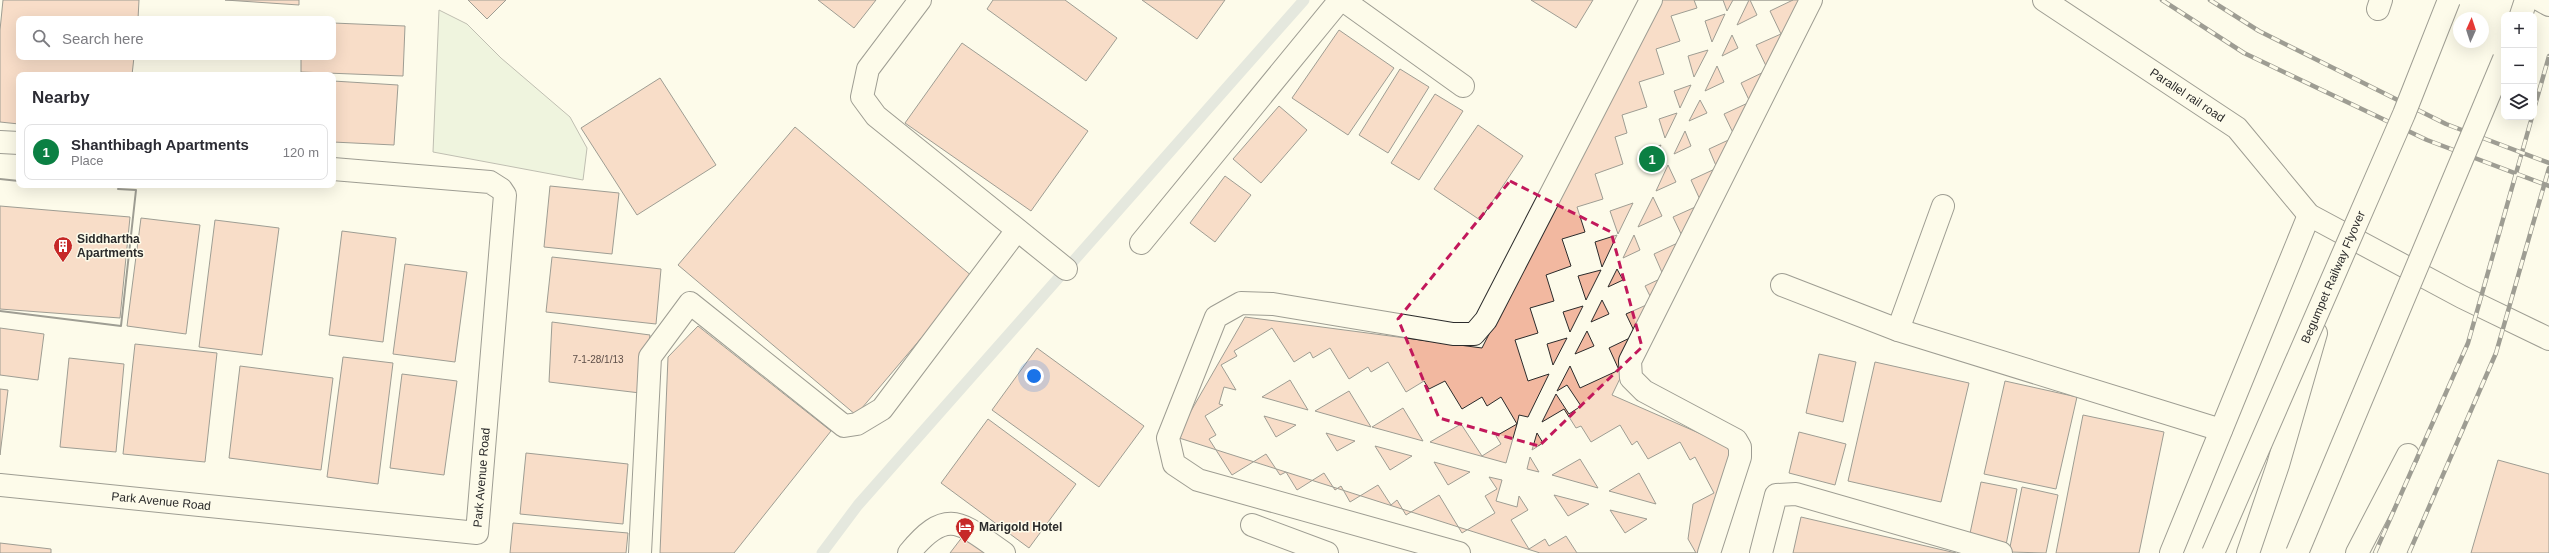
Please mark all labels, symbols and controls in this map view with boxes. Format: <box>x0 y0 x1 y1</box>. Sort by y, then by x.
north arrow <box>2453 12 2489 48</box>
map controls <box>2501 12 2537 120</box>
button: + <box>2501 12 2537 48</box>
search box <box>16 16 336 60</box>
icon: search <box>30 27 52 49</box>
text: Search here <box>62 30 144 47</box>
button: − <box>2501 48 2537 84</box>
street label: Parallel rail road <box>2147 65 2227 125</box>
button: layers <box>2501 84 2537 120</box>
text: Nearby <box>32 88 90 107</box>
text: Shanthibagh Apartments <box>71 136 249 153</box>
pin: 1 <box>1639 144 1665 174</box>
text: 1 <box>42 145 50 160</box>
text: 120 m <box>283 145 319 160</box>
text: Place <box>71 153 104 168</box>
street label: Begumpet Railway Flyover <box>2298 209 2368 345</box>
place label: Siddhartha Apartments <box>77 232 144 260</box>
building icon: Siddhartha Apartments <box>52 235 74 263</box>
house number: 7-1-28/1/13 <box>572 354 624 365</box>
your location <box>1024 366 1044 386</box>
street label: Park Avenue Road <box>470 427 493 528</box>
street label: Park Avenue Road <box>111 489 212 513</box>
hotel icon: Marigold Hotel <box>954 516 976 544</box>
place label: Marigold Hotel <box>979 520 1062 534</box>

